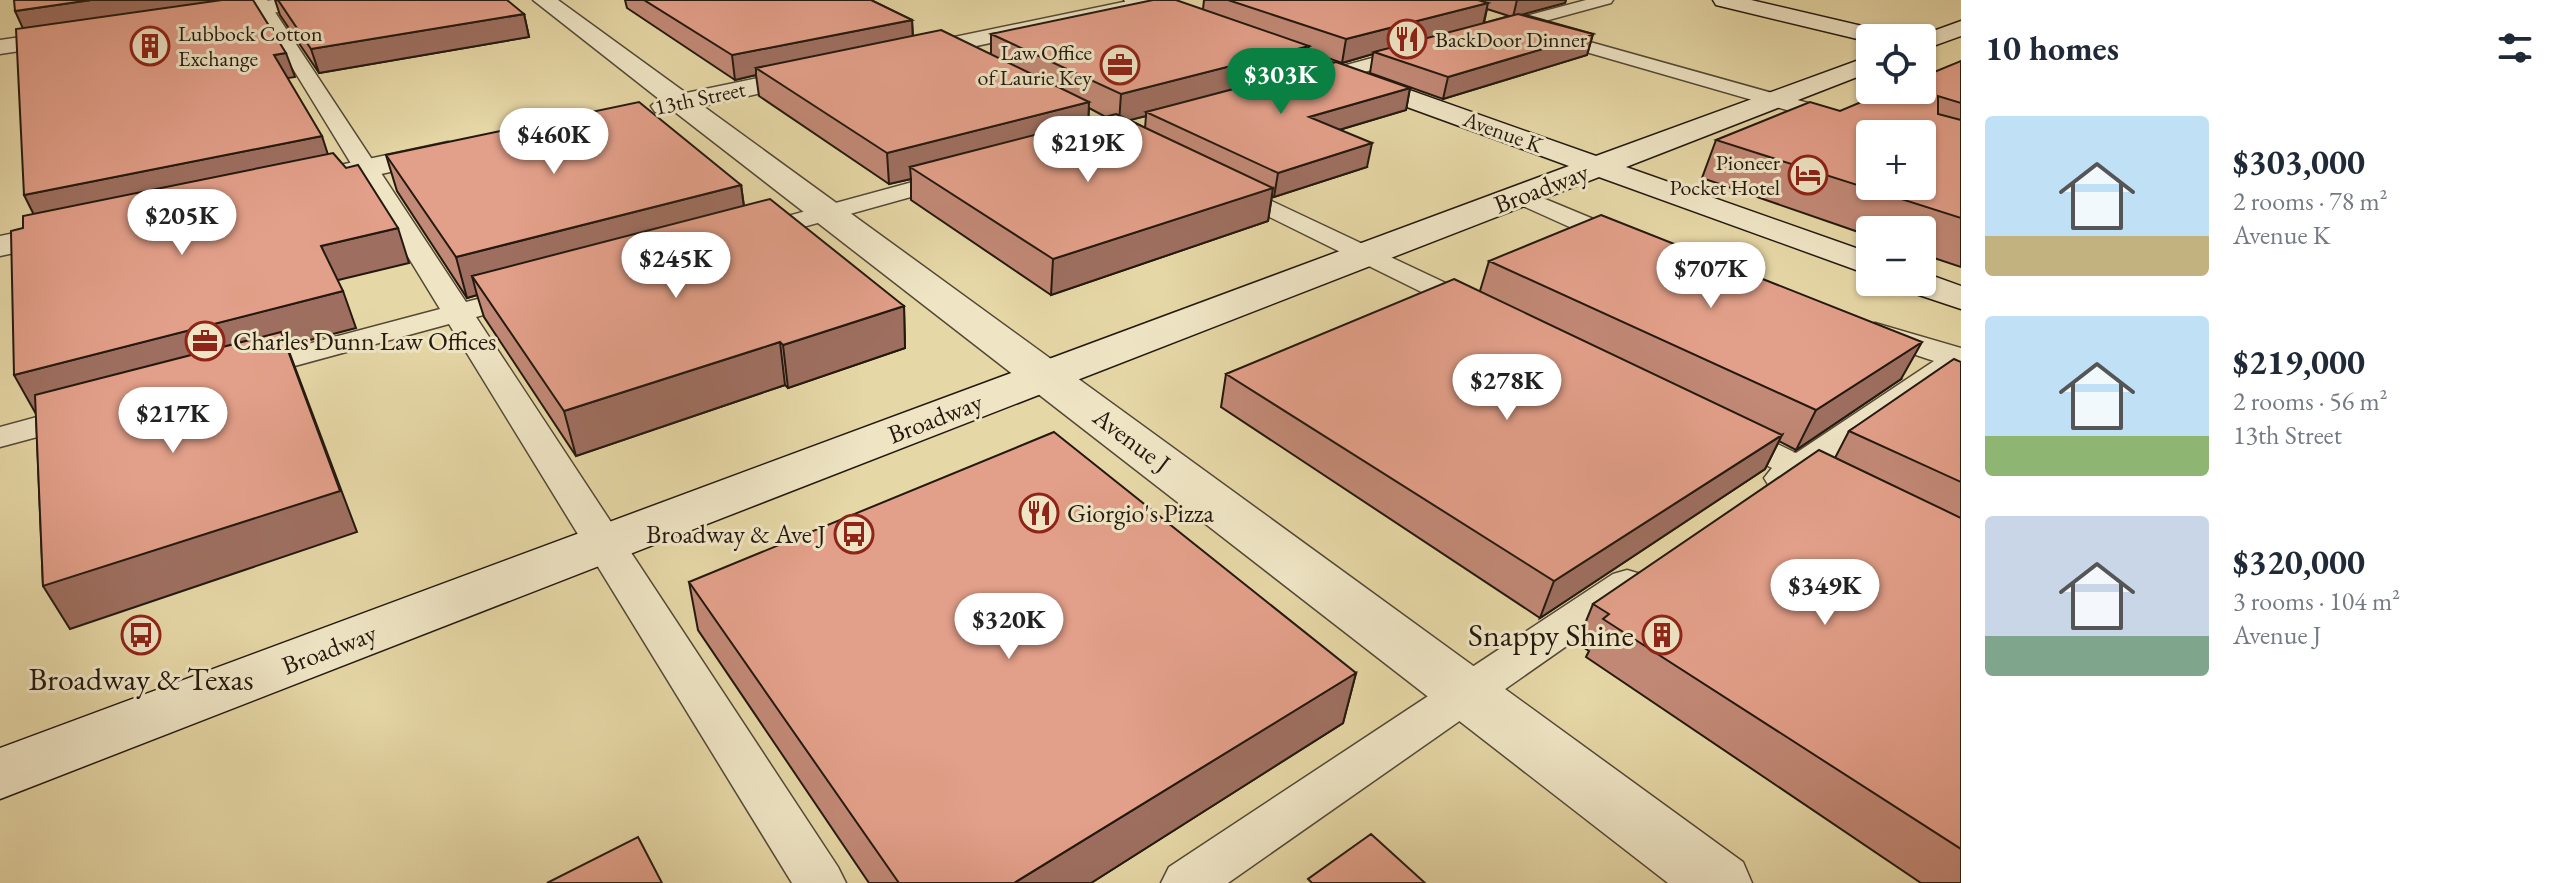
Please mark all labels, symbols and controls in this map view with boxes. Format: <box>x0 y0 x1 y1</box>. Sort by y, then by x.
restaurant icon: BackDoor Dinner <box>1386 18 1428 60</box>
place label: Lubbock Cotton Exchange <box>178 19 323 73</box>
map controls <box>1856 24 1936 296</box>
button: locate <box>1856 24 1936 104</box>
building icon: Lubbock Cotton Exchange <box>129 25 171 67</box>
place label: BackDoor Dinner <box>1435 25 1588 54</box>
text: 10 homes <box>1985 26 2119 70</box>
icon: filters <box>2493 26 2537 70</box>
place label: Law Office of Laurie Key <box>978 38 1092 92</box>
office icon: Law Office of Laurie Key <box>1099 44 1141 86</box>
pin: $303K <box>1225 48 1337 116</box>
text: $303K <box>1244 57 1318 91</box>
street label: 13th Street <box>652 74 748 122</box>
street label: Avenue K <box>1458 104 1548 160</box>
pin: $460K <box>498 108 610 176</box>
pin: $219K <box>1032 116 1144 184</box>
text: $460K <box>517 117 591 151</box>
button: + <box>1856 120 1936 200</box>
text: $219K <box>1051 125 1125 159</box>
text: $303,000 <box>2233 140 2365 184</box>
place label: Pioneer Pocket Hotel <box>1669 148 1781 202</box>
icon: home <box>2049 148 2145 244</box>
street label: Broadway <box>1489 154 1594 222</box>
hotel icon: Pioneer Pocket Hotel <box>1787 154 1829 196</box>
text: 2 rooms · 78 m² <box>2233 184 2388 218</box>
pin: $205K <box>126 189 238 257</box>
text: $205K <box>145 198 219 232</box>
button: − <box>1856 216 1936 296</box>
text: Avenue K <box>2233 218 2331 252</box>
pin: $245K <box>620 232 732 300</box>
text: $245K <box>639 241 713 275</box>
pin: $707K <box>1655 242 1767 310</box>
text: $707K <box>1674 251 1748 285</box>
office icon: Charles Dunn Law Offices <box>184 320 226 362</box>
place label: Charles Dunn Law Offices <box>233 324 497 358</box>
text: $219,000 <box>2233 340 2365 384</box>
icon: home <box>2049 348 2145 444</box>
pin: $278K <box>1451 354 1563 422</box>
text: $278K <box>1470 363 1544 397</box>
street label: Broadway <box>883 384 988 452</box>
text: 2 rooms · 56 m² <box>2233 384 2388 418</box>
pin: $217K <box>117 387 229 455</box>
text: $217K <box>136 396 210 430</box>
street label: Avenue J <box>1086 399 1178 480</box>
text: 13th Street <box>2233 418 2342 452</box>
restaurant icon: Giorgio's Pizza <box>1018 492 1060 534</box>
place label: Giorgio's Pizza <box>1067 496 1215 530</box>
bus stop icon: Broadway & Ave J <box>833 513 875 555</box>
place label: Broadway & Ave J <box>646 517 826 551</box>
text: $320,000 <box>2233 540 2365 584</box>
icon: home <box>2049 548 2145 644</box>
pin: $349K <box>1769 559 1881 627</box>
text: $349K <box>1788 568 1862 602</box>
text: 3 rooms · 104 m² <box>2233 584 2400 618</box>
pin: $320K <box>953 593 1065 661</box>
text: $320K <box>972 602 1046 636</box>
bus stop icon: Broadway & Texas <box>120 614 162 656</box>
place label: Snappy Shine <box>1468 614 1634 656</box>
building icon: Snappy Shine <box>1641 614 1683 656</box>
street label: Broadway <box>277 615 382 683</box>
text: Avenue J <box>2233 618 2322 652</box>
place label: Broadway & Texas <box>29 658 254 700</box>

